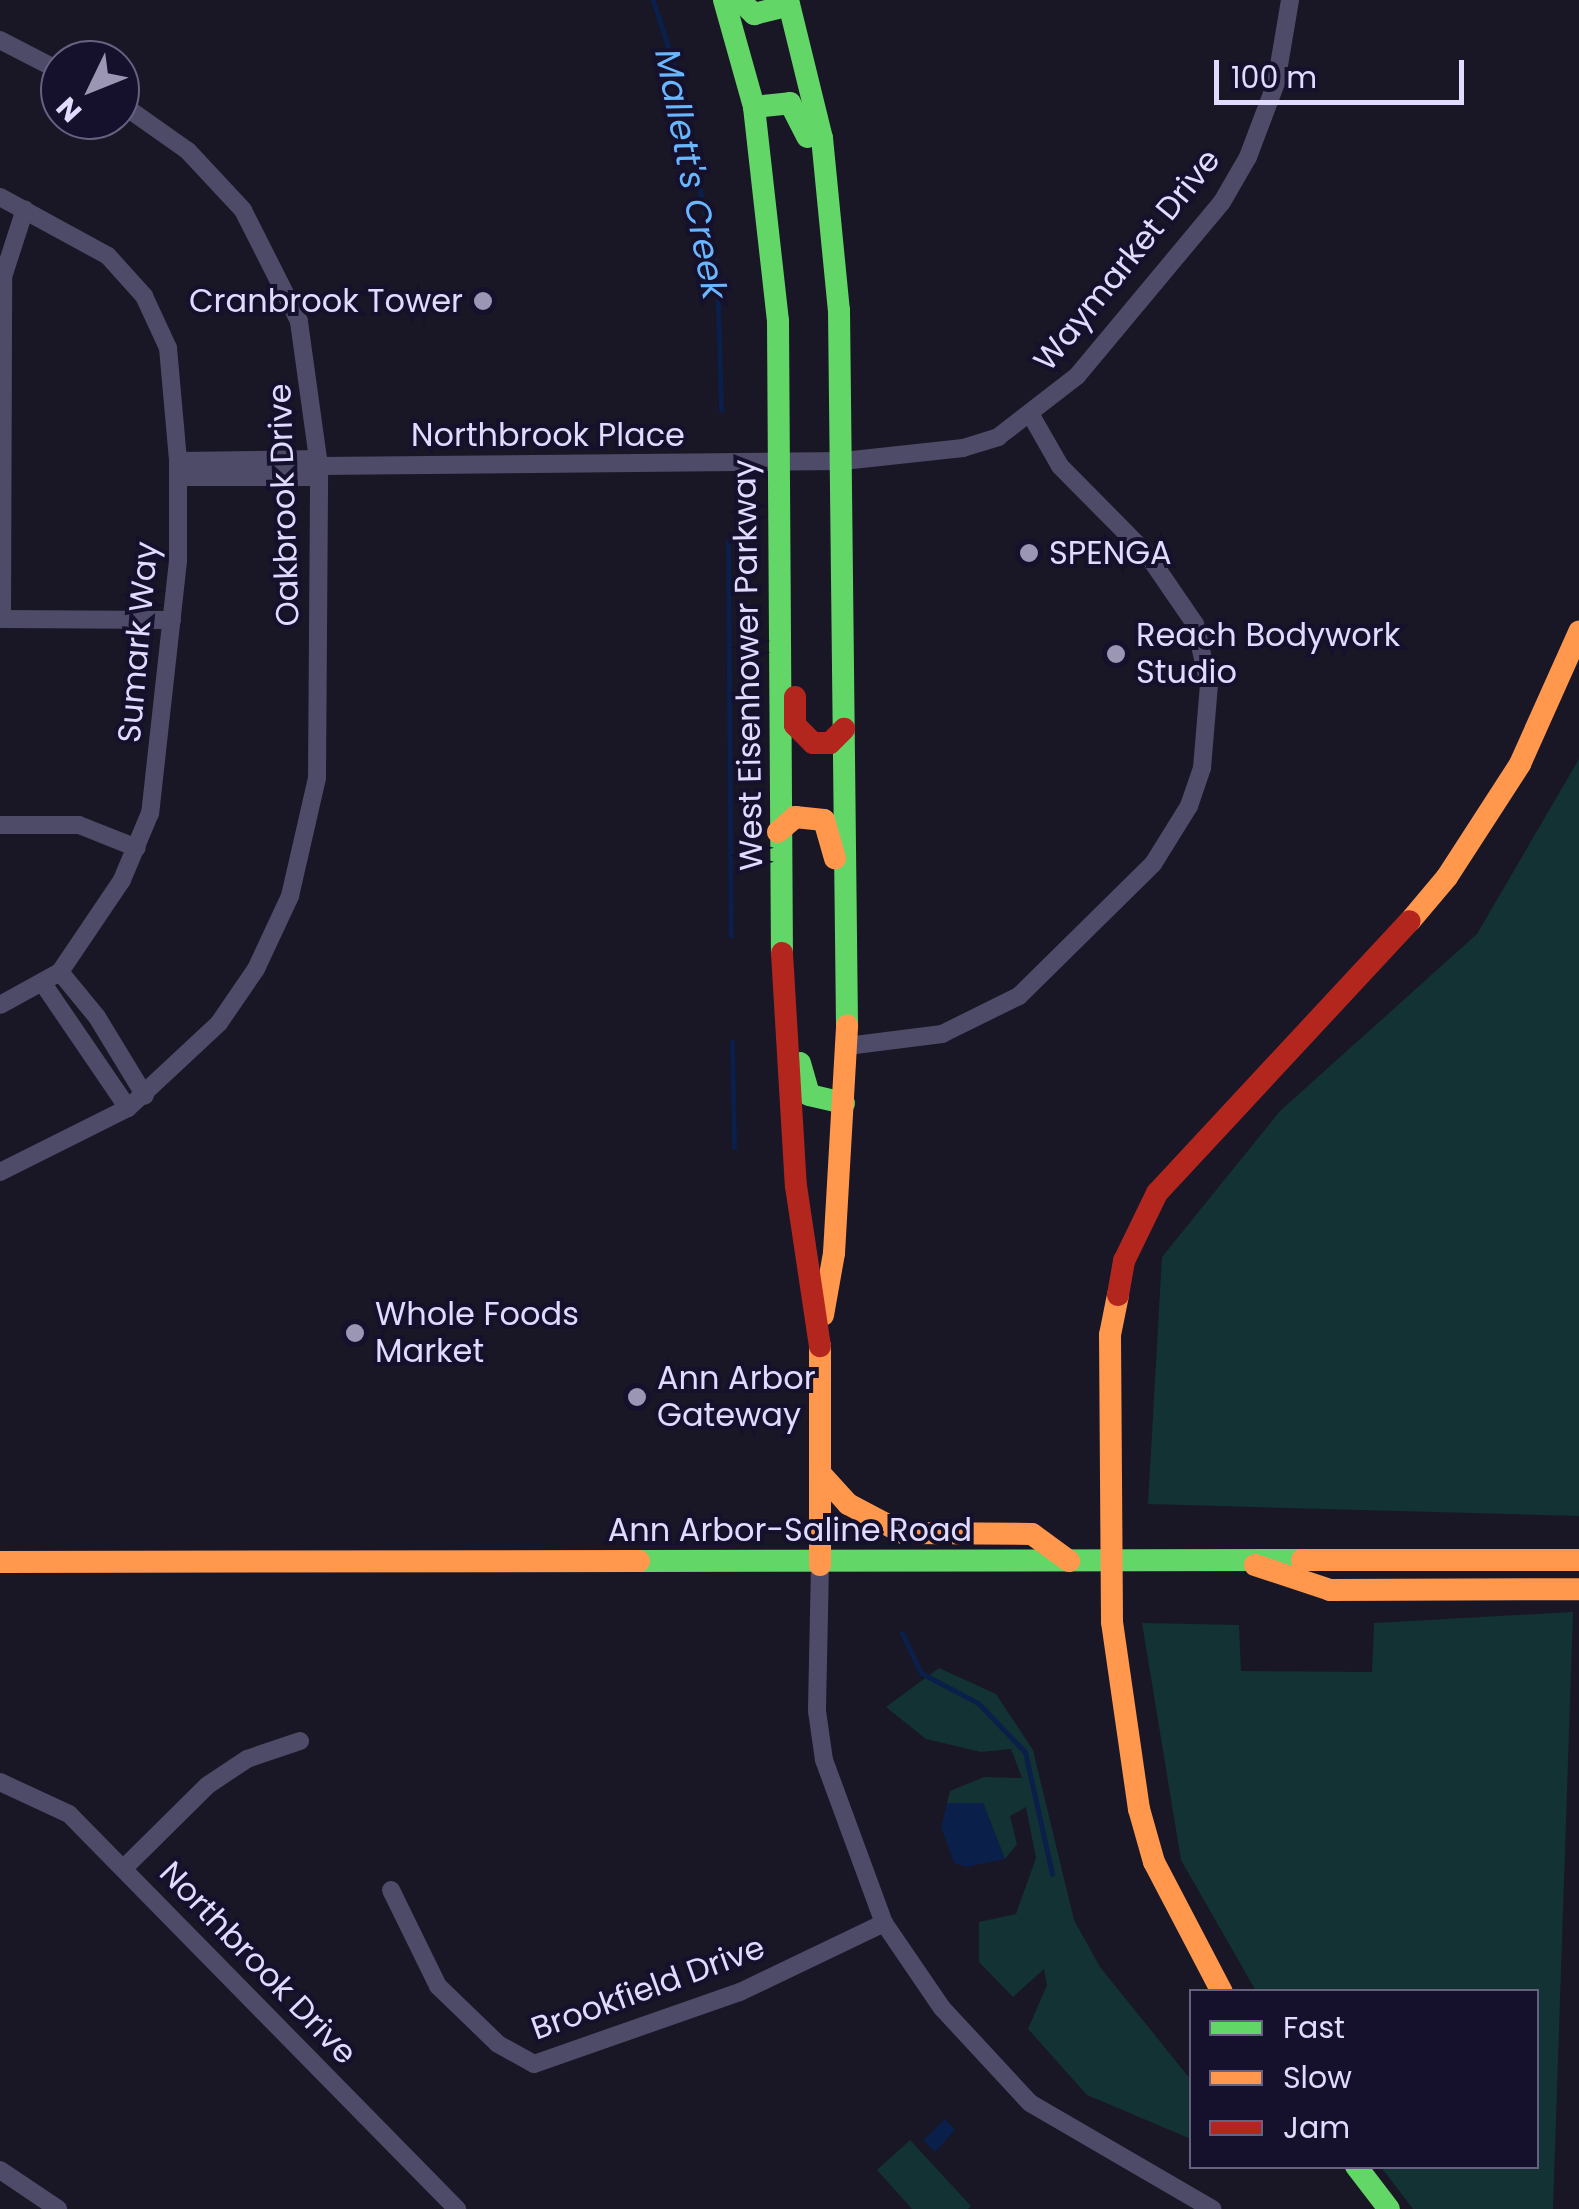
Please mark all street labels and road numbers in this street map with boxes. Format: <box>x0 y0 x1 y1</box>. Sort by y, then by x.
street label: Waymarket Drive <box>1026 141 1228 379</box>
street label: Oakbrook Drive <box>261 383 307 627</box>
street label: Northbrook Place <box>411 416 685 454</box>
street label: West Eisenhower Parkway <box>725 459 771 871</box>
street label: Sumark Way <box>110 540 166 744</box>
street label: Ann Arbor-Saline Road <box>608 1511 972 1549</box>
street label: Northbrook Drive <box>152 1854 364 2072</box>
street label: Brookfield Drive <box>526 1928 770 2048</box>

